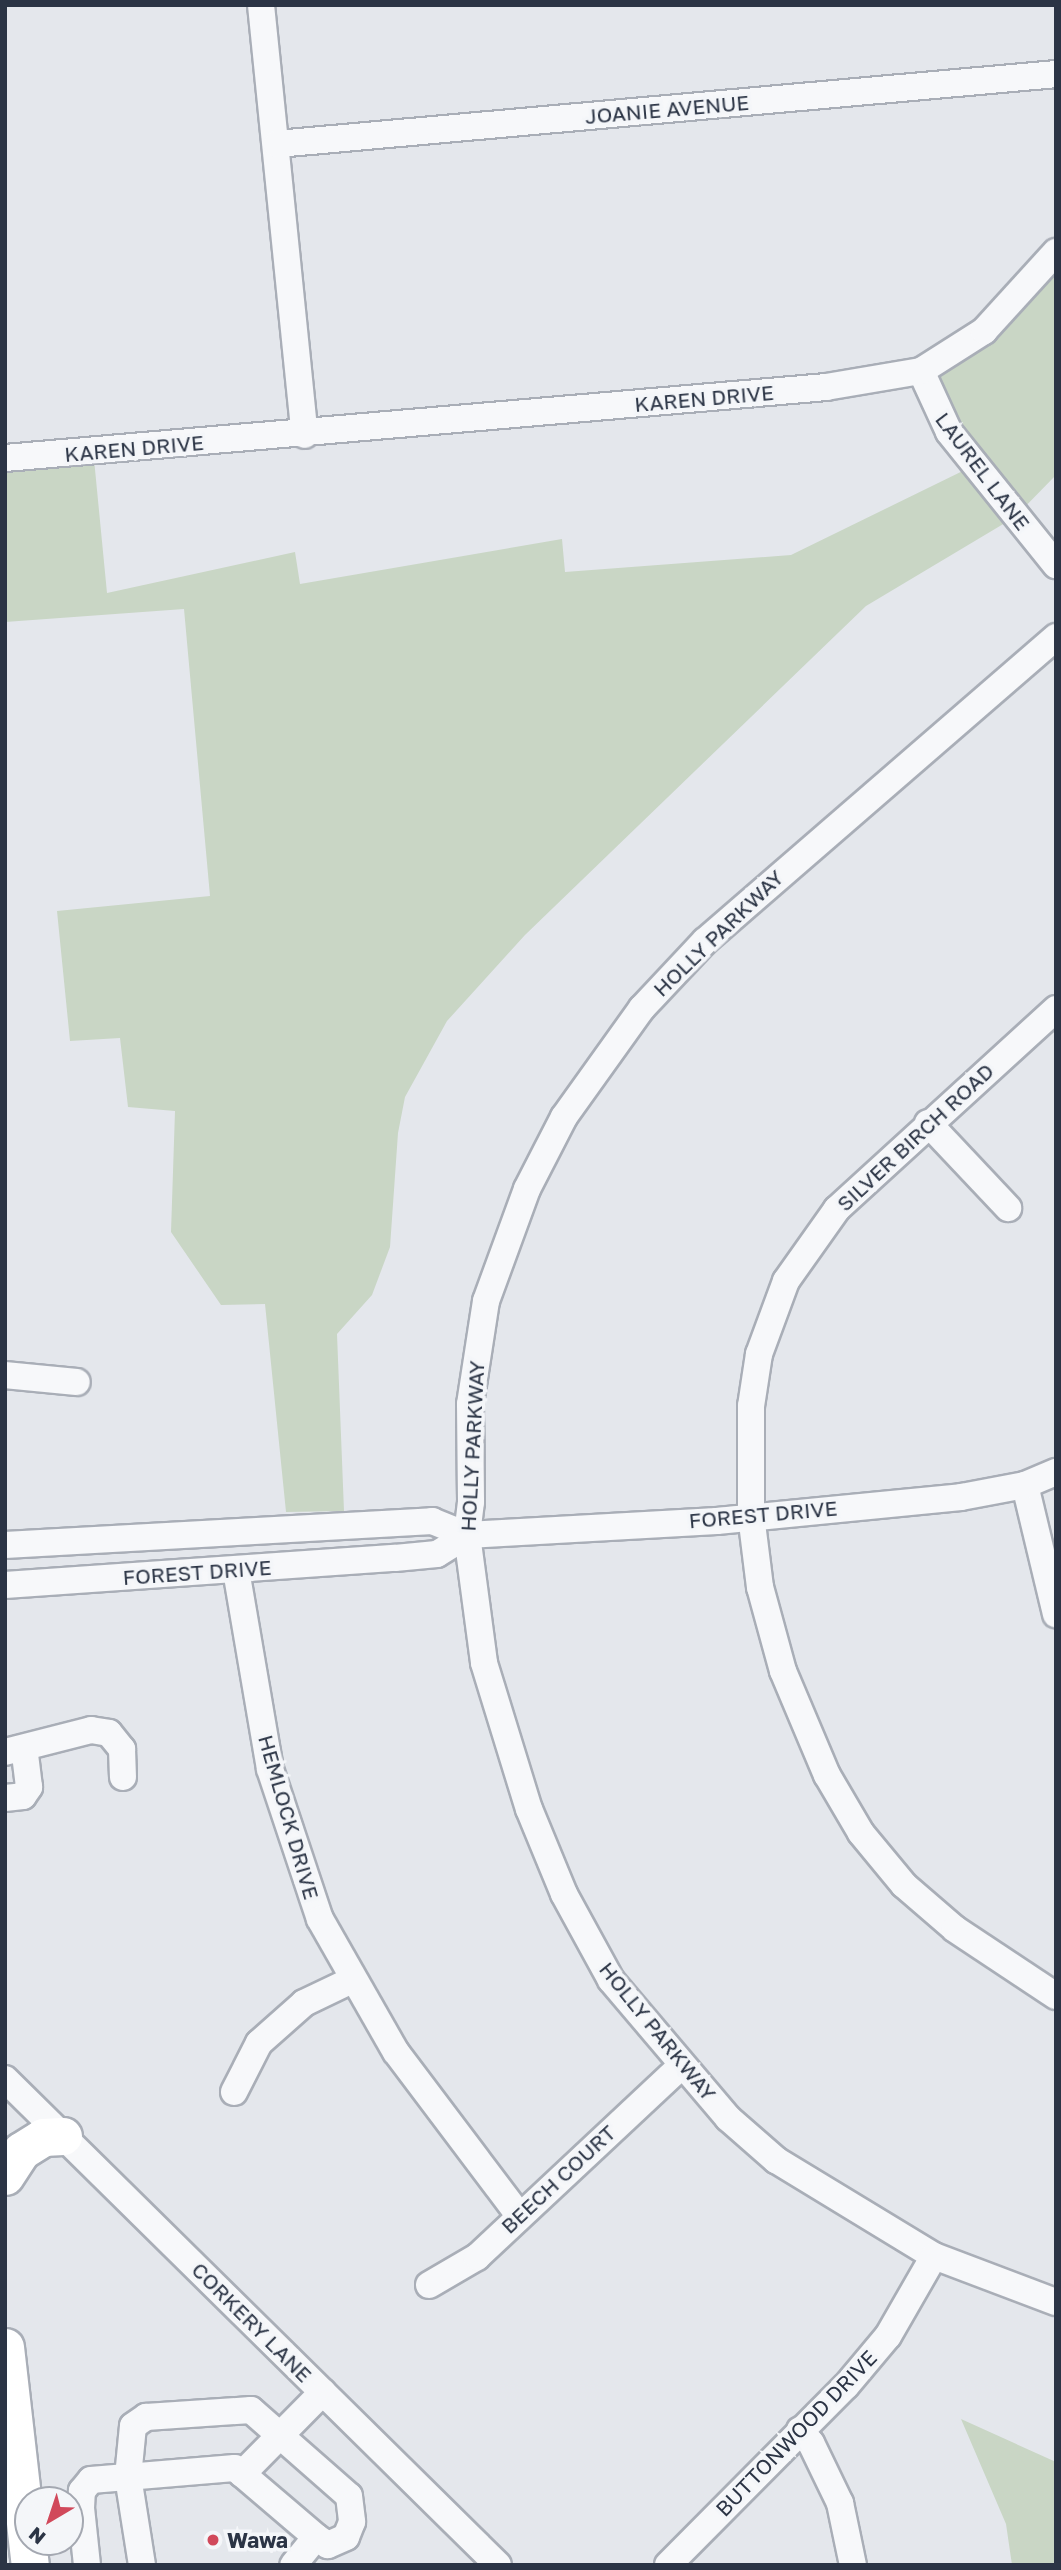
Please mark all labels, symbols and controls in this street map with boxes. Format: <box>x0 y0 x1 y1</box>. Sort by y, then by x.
street label: JOANIE AVENUE <box>584 89 750 129</box>
street label: KAREN DRIVE <box>633 379 775 417</box>
street label: LAUREL LANE <box>930 407 1036 535</box>
street label: KAREN DRIVE <box>63 429 205 467</box>
street label: HOLLY PARKWAY <box>648 865 788 1001</box>
street label: SILVER BIRCH ROAD <box>831 1058 999 1216</box>
street label: HOLLY PARKWAY <box>455 1360 489 1532</box>
street label: FOREST DRIVE <box>688 1495 838 1533</box>
street label: FOREST DRIVE <box>122 1554 272 1590</box>
street label: HEMLOCK DRIVE <box>253 1732 325 1902</box>
street label: HOLLY PARKWAY <box>594 1957 722 2105</box>
street label: BEECH COURT <box>496 2120 620 2238</box>
street label: CORKERY LANE <box>187 2257 317 2387</box>
street label: BUTTONWOOD DRIVE <box>710 2345 882 2521</box>
north arrow <box>14 2486 84 2556</box>
text: N <box>24 2523 50 2550</box>
place label: Wawa <box>227 2527 288 2553</box>
marker: Wawa <box>205 2532 221 2548</box>

